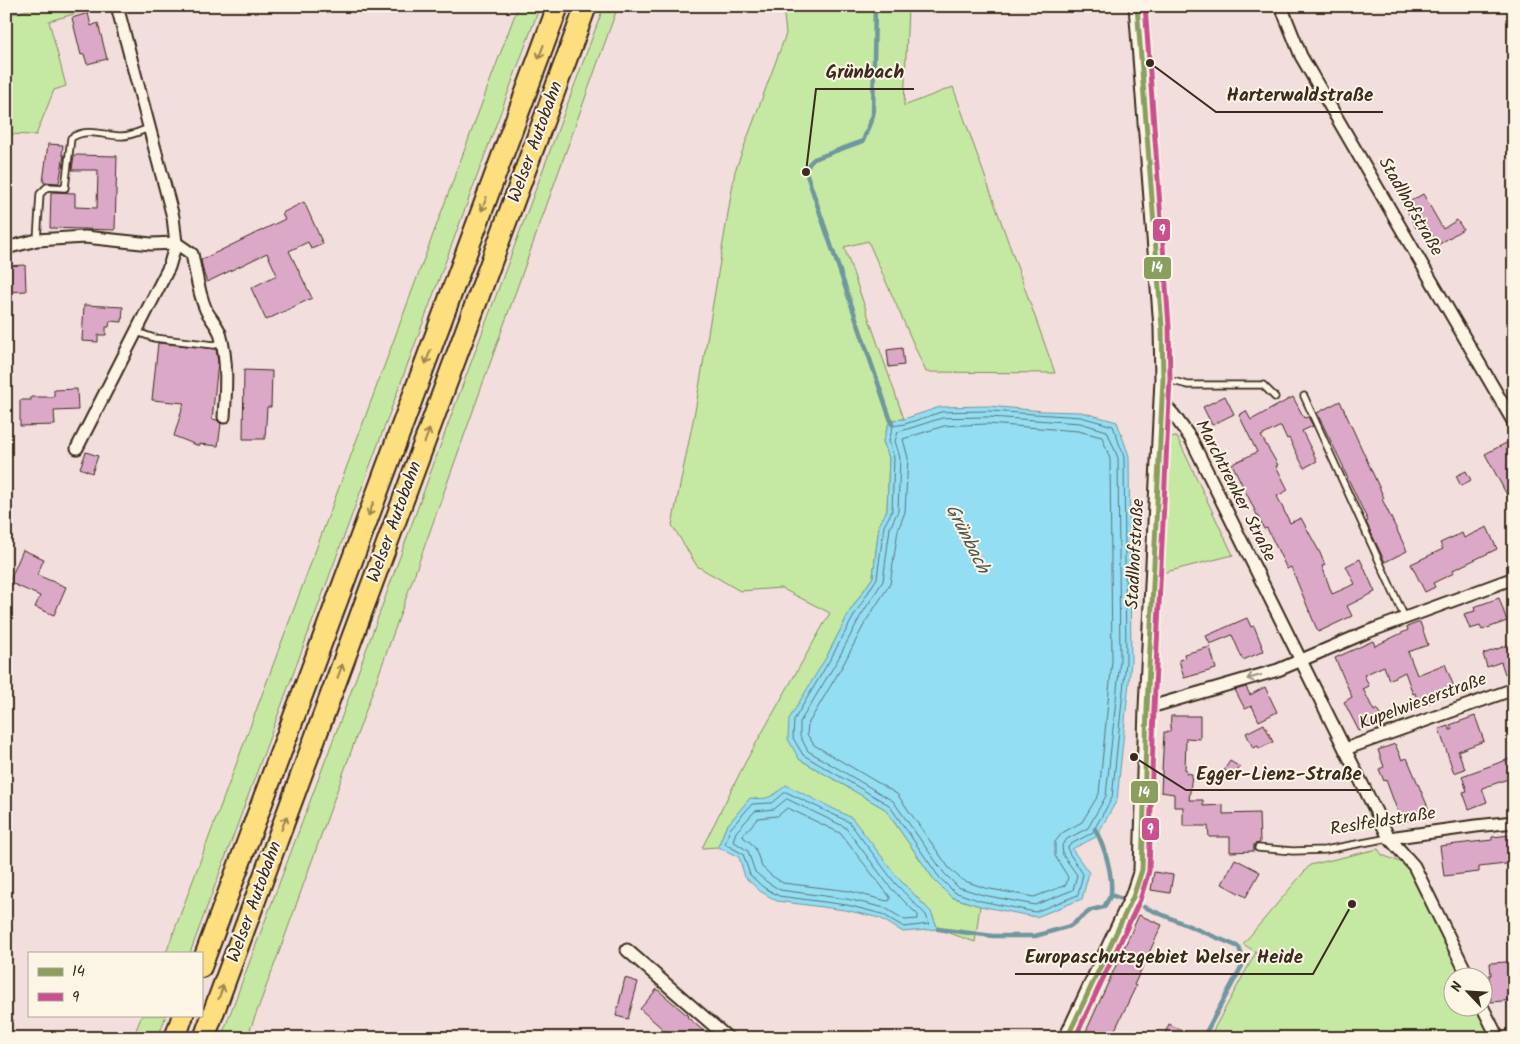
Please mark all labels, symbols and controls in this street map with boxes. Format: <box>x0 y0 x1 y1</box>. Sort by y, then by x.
one-way arrow <box>536 44 545 59</box>
callout: Grünbach <box>816 55 914 89</box>
text: Grünbach <box>826 58 904 88</box>
street label: Welser Autobahn <box>501 77 571 207</box>
callout: Harterwaldstraße <box>1216 78 1383 112</box>
text: Harterwaldstraße <box>1227 81 1373 111</box>
street label: Stadlhofstraße <box>1370 152 1450 262</box>
one-way arrow <box>479 196 488 212</box>
line badge: 9 <box>1152 218 1171 242</box>
text: 9 <box>1158 220 1166 242</box>
line badge: 14 <box>1143 256 1172 280</box>
text: 14 <box>1151 257 1163 279</box>
one-way arrow <box>423 348 432 364</box>
street label: Marchtrenker Straße <box>1187 415 1283 567</box>
one-way arrow <box>423 429 432 445</box>
street label: Welser Autobahn <box>360 457 430 587</box>
street label: Stadlhofstraße <box>1119 498 1153 610</box>
water label: Grünbach <box>937 499 998 581</box>
one-way arrow <box>366 501 375 516</box>
one-way arrow <box>336 664 345 679</box>
street label: Kupelwieserstraße <box>1355 665 1491 739</box>
one-way arrow <box>1246 673 1262 683</box>
callout: Egger-Lienz-Straße <box>1186 756 1371 790</box>
text: Egger-Lienz-Straße <box>1196 760 1362 790</box>
line badge: 14 <box>1130 780 1159 804</box>
text: 14 <box>1138 782 1150 804</box>
street label: Reslfeldstraße <box>1328 799 1438 845</box>
one-way arrow <box>280 816 289 831</box>
line badge: 9 <box>1141 817 1160 841</box>
text: 9 <box>1146 819 1154 841</box>
street label: Welser Autobahn <box>220 837 290 967</box>
callout: Europaschutzgebiet Welser Heide <box>1015 940 1313 974</box>
text: Europaschutzgebiet Welser Heide <box>1025 943 1303 973</box>
legend <box>28 952 202 1016</box>
text: 14 <box>72 960 85 984</box>
north arrow <box>1442 966 1492 1016</box>
text: N <box>1445 978 1469 996</box>
one-way arrow <box>217 985 226 1000</box>
text: 9 <box>72 986 80 1010</box>

